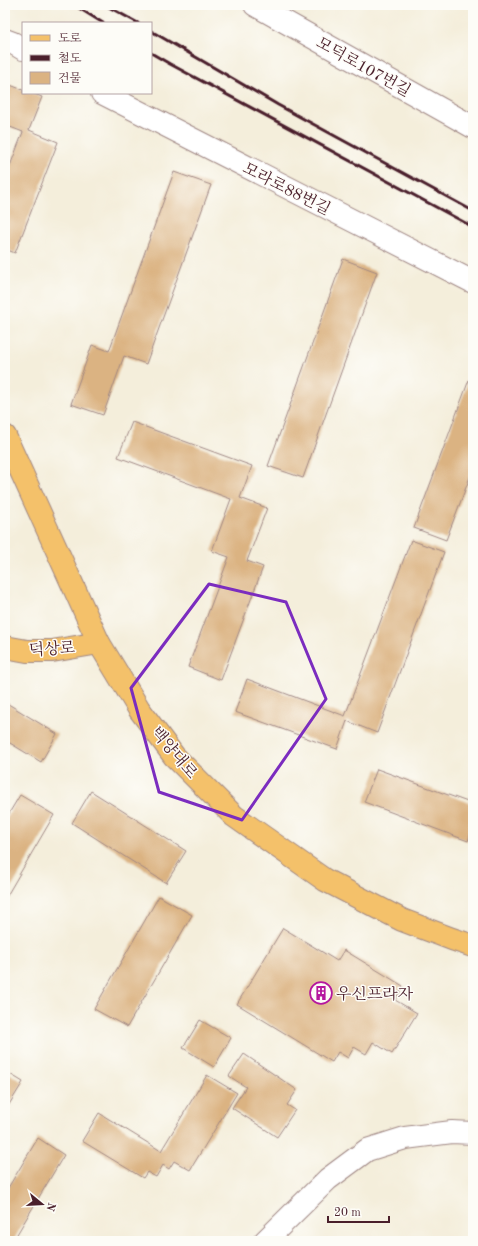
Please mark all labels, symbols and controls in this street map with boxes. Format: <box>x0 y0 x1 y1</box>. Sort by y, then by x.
legend <box>22 22 152 94</box>
text: 도로 <box>58 32 82 45</box>
street label: 모덕로107번길 <box>313 34 413 100</box>
text: 철도 <box>58 52 82 65</box>
text: 건물 <box>58 72 82 85</box>
street label: 모라로88번길 <box>240 160 333 219</box>
street label: 덕상로 <box>28 639 76 660</box>
street label: 백양대로 <box>147 724 201 783</box>
building icon: 우신프라자 <box>308 980 334 1006</box>
place label: 우신프라자 <box>336 986 414 1003</box>
north arrow <box>22 1184 62 1224</box>
scale bar <box>328 1198 389 1224</box>
text: N <box>43 1201 57 1213</box>
text: 20 m <box>334 1207 361 1219</box>

